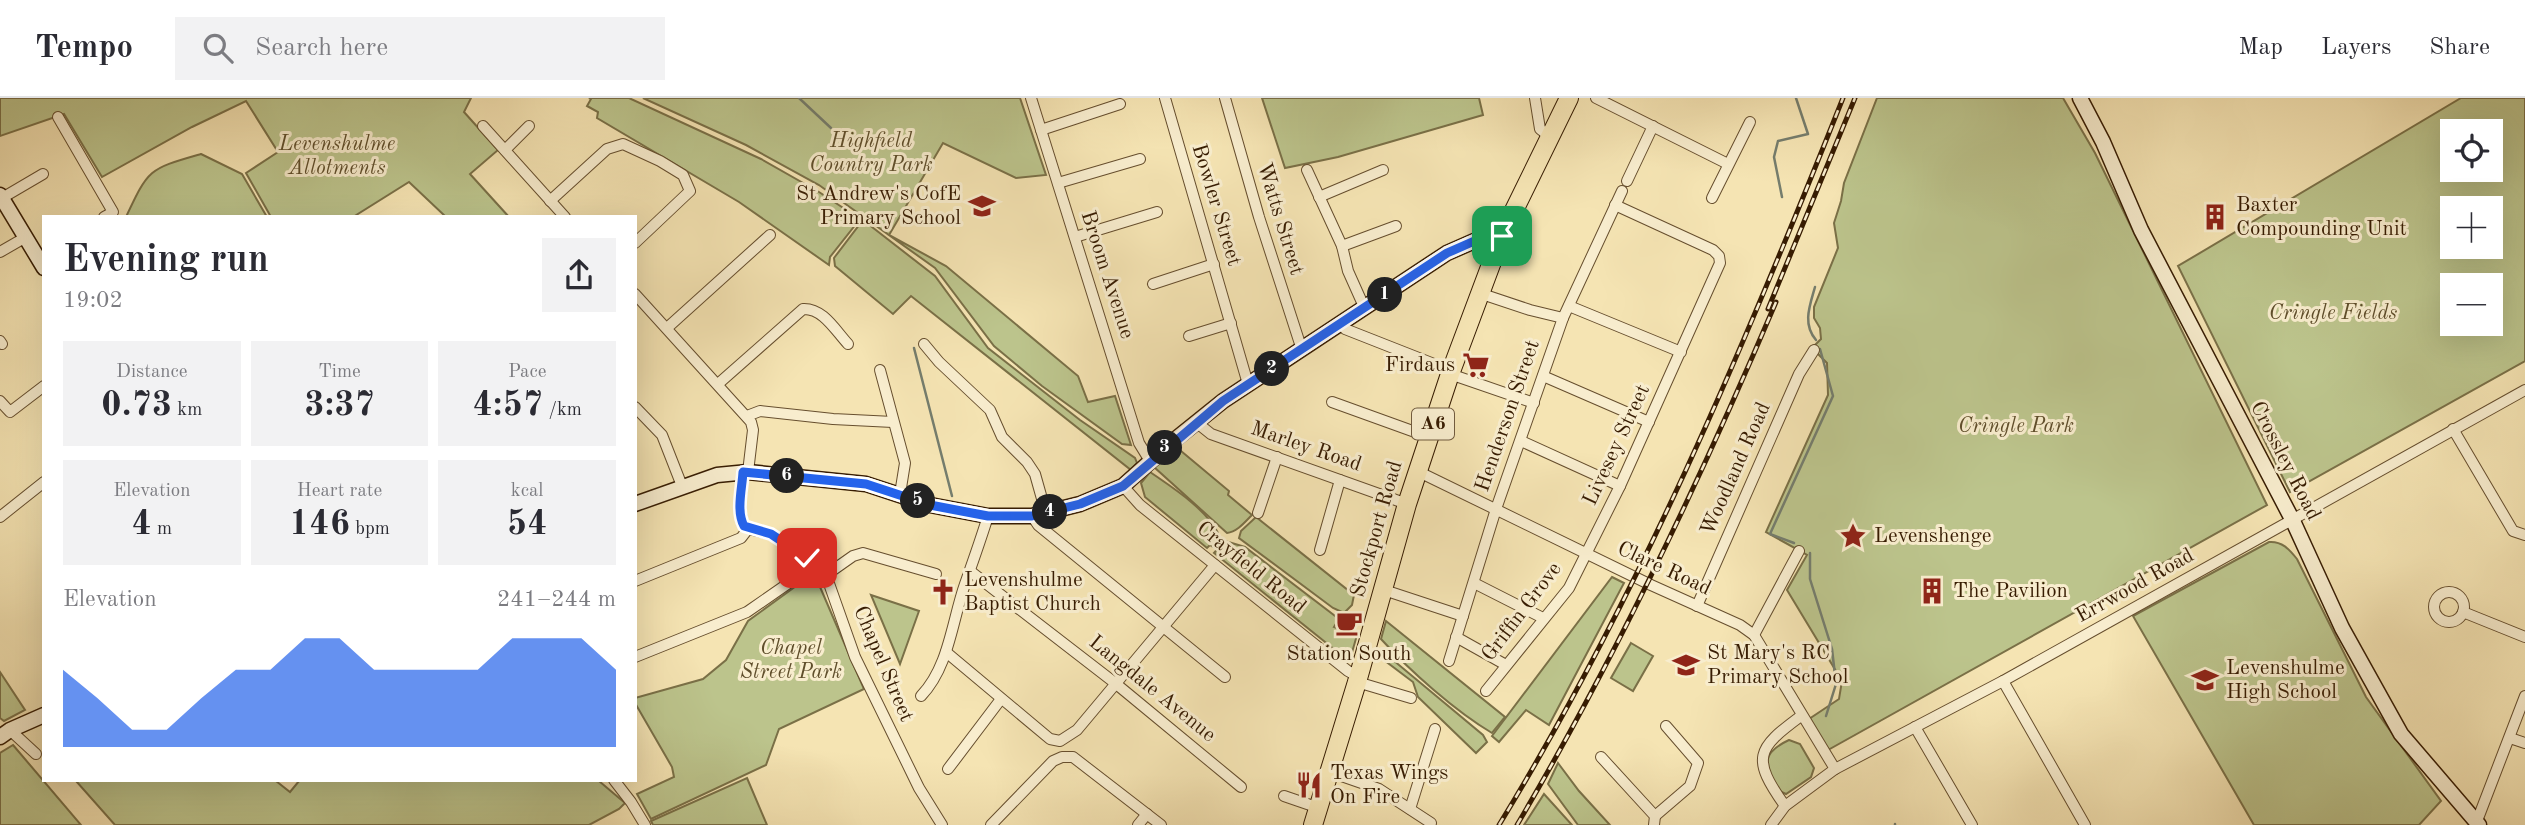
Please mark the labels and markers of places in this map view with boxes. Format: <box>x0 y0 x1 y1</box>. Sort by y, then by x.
place label: St Andrew's CofE Primary School <box>796 184 961 229</box>
school or university icon: St Andrew's CofE Primary School <box>967 191 997 221</box>
place label: Baxter Compounding Unit <box>2236 195 2407 240</box>
building icon: Baxter Compounding Unit <box>2200 202 2230 232</box>
pin <box>1472 206 1532 266</box>
pin: 1 <box>1368 278 1402 312</box>
supermarket icon: Firdaus <box>1461 350 1491 380</box>
pin: 2 <box>1254 352 1290 386</box>
place label: Firdaus <box>1385 355 1455 376</box>
pin: 3 <box>1148 430 1182 466</box>
pin: 6 <box>770 458 804 494</box>
pin: 5 <box>900 484 936 518</box>
pin: 4 <box>1032 494 1068 530</box>
place icon: Levenshenge <box>1838 521 1868 551</box>
place label: Levenshenge <box>1874 526 1991 547</box>
pin <box>777 528 837 588</box>
place label: Levenshulme Baptist Church <box>964 570 1101 615</box>
building icon: The Pavilion <box>1917 576 1947 606</box>
church icon: Levenshulme Baptist Church <box>928 577 958 607</box>
place label: The Pavilion <box>1953 581 2068 602</box>
cafe icon: Station South <box>1334 608 1364 638</box>
place label: St Mary's RC Primary School <box>1707 643 1849 688</box>
place label: Station South <box>1287 644 1411 665</box>
school or university icon: St Mary's RC Primary School <box>1671 650 1701 680</box>
place label: Levenshulme High School <box>2226 658 2345 703</box>
school or university icon: Levenshulme High School <box>2190 665 2220 695</box>
place label: Texas Wings On Fire <box>1330 763 1448 808</box>
restaurant icon: Texas Wings On Fire <box>1294 770 1324 800</box>

